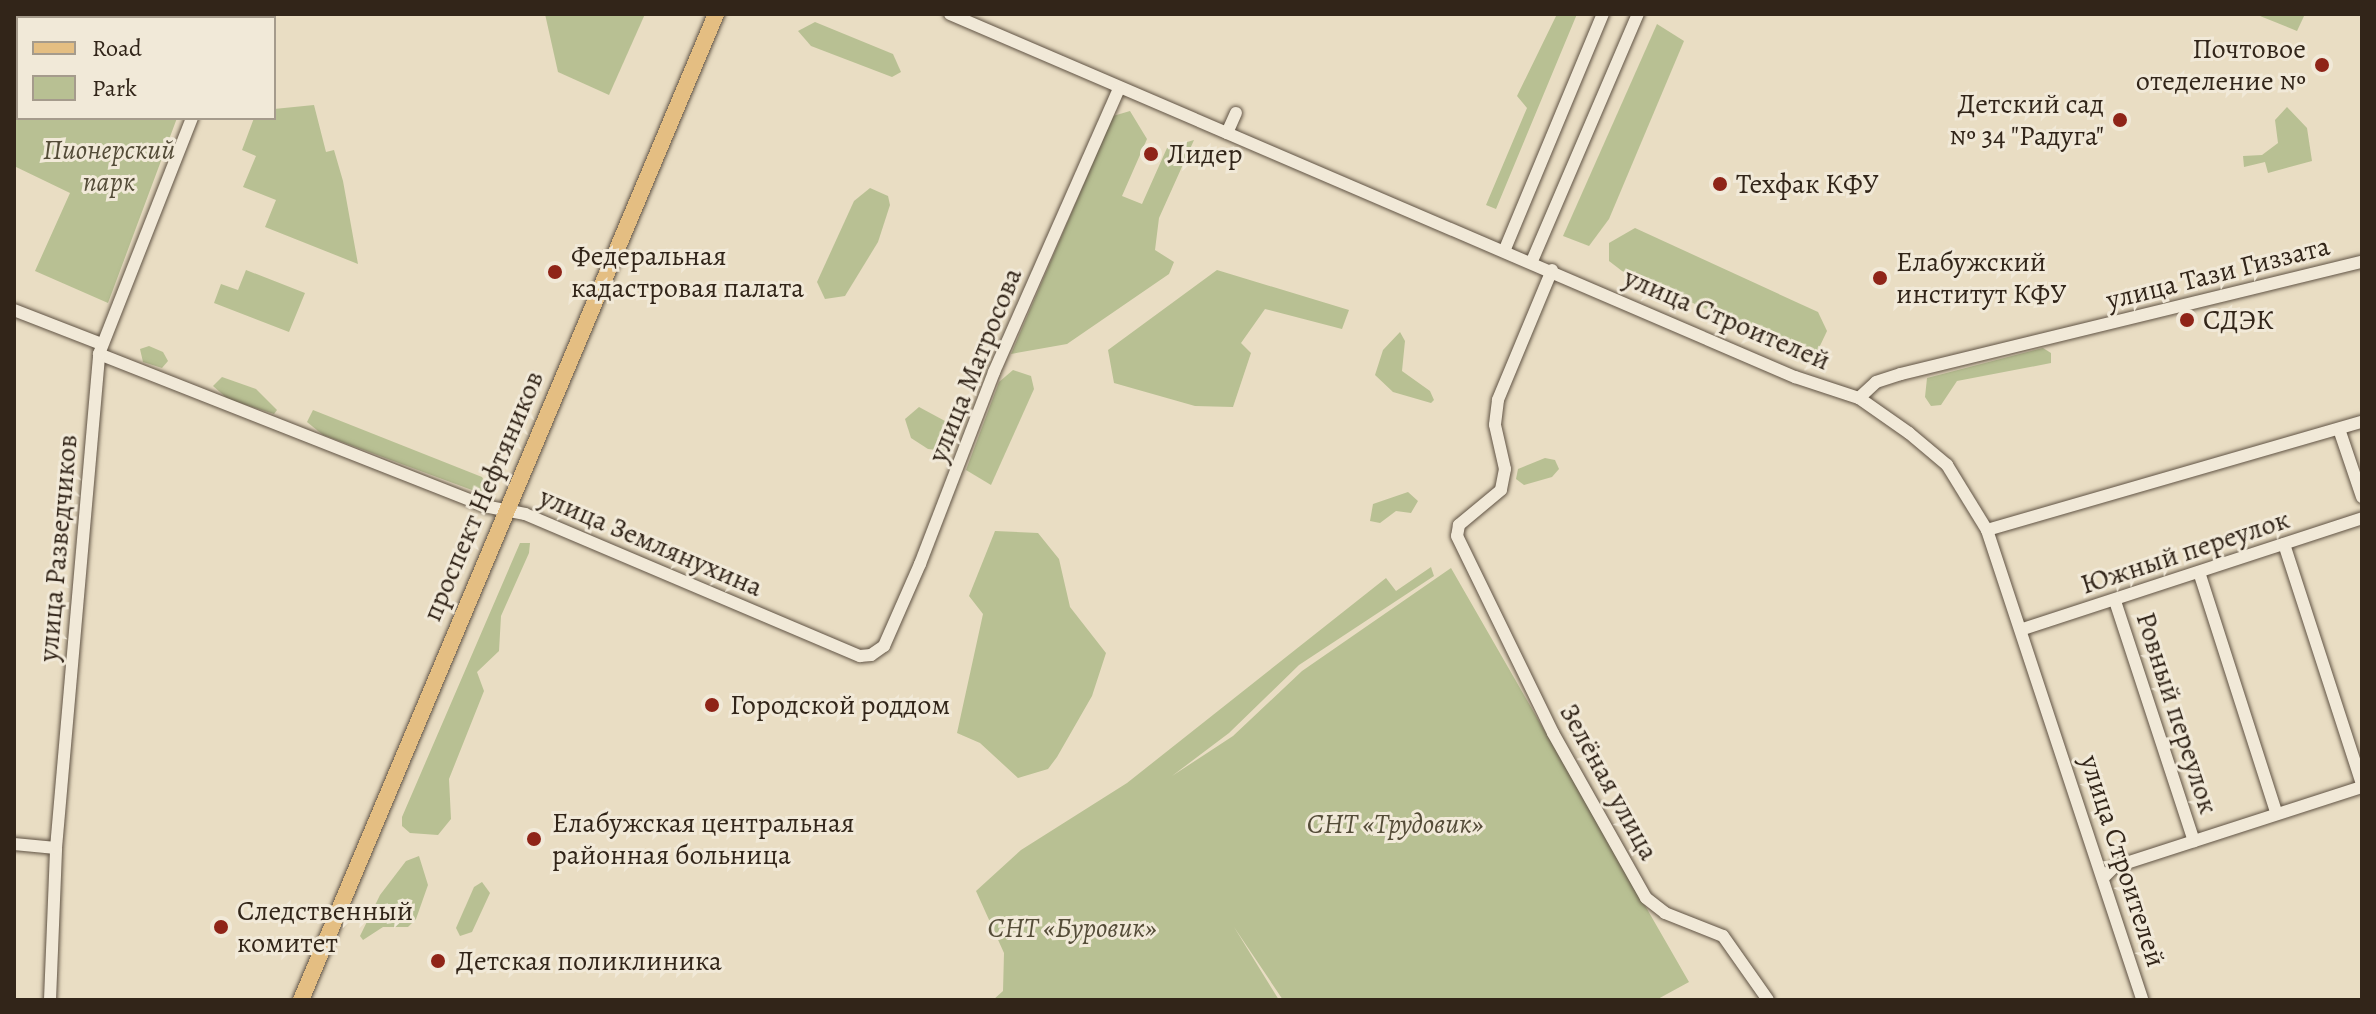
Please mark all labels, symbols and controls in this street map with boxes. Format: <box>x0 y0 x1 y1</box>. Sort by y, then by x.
legend <box>16 16 276 120</box>
text: Road <box>92 32 142 64</box>
place label: Почтовое отеделение № <box>2136 32 2306 98</box>
marker: Почтовое отеделение № <box>2313 56 2331 74</box>
text: Park <box>92 72 137 104</box>
place label: Детский сад № 34 "Радуга" <box>1949 87 2104 153</box>
marker: Детский сад № 34 "Радуга" <box>2111 111 2129 129</box>
park label: Пионерский парк <box>43 133 175 199</box>
place label: Лидер <box>1167 137 1243 171</box>
marker: Лидер <box>1142 145 1160 163</box>
place label: Техфак КФУ <box>1736 167 1879 201</box>
marker: Техфак КФУ <box>1711 175 1729 193</box>
street label: улица Тази Гиззата <box>2103 229 2333 317</box>
place label: Федеральная кадастровая палата <box>571 239 804 305</box>
place label: Елабужский институт КФУ <box>1896 245 2067 311</box>
street label: улица Строителей <box>1619 260 1835 378</box>
marker: Федеральная кадастровая палата <box>546 263 564 281</box>
street label: улица Матросова <box>921 263 1029 467</box>
marker: Елабужский институт КФУ <box>1871 269 1889 287</box>
place label: СДЭК <box>2203 303 2274 337</box>
marker: СДЭК <box>2178 311 2196 329</box>
street label: проспект Нефтяников <box>415 366 551 626</box>
street label: улица Разведчиков <box>31 433 85 663</box>
street label: улица Землянухина <box>535 480 767 604</box>
street label: Южный переулок <box>2076 502 2294 602</box>
street label: Ровный переулок <box>2129 608 2225 818</box>
place label: Городской роддом <box>730 688 950 722</box>
marker: Городской роддом <box>701 694 723 716</box>
street label: Зелёная улица <box>1552 698 1666 866</box>
street label: улица Строителей <box>2073 751 2173 971</box>
place label: Елабужская центральная районная больница <box>552 806 854 872</box>
park label: СНТ «Трудовик» <box>1307 807 1483 841</box>
marker: Елабужская центральная районная больница <box>523 828 545 850</box>
place label: Следственный комитет <box>237 894 413 960</box>
park label: СНТ «Буровик» <box>988 911 1156 945</box>
marker: Следственный комитет <box>212 918 230 936</box>
place label: Детская поликлиника <box>456 944 722 978</box>
marker: Детская поликлиника <box>427 950 449 972</box>

